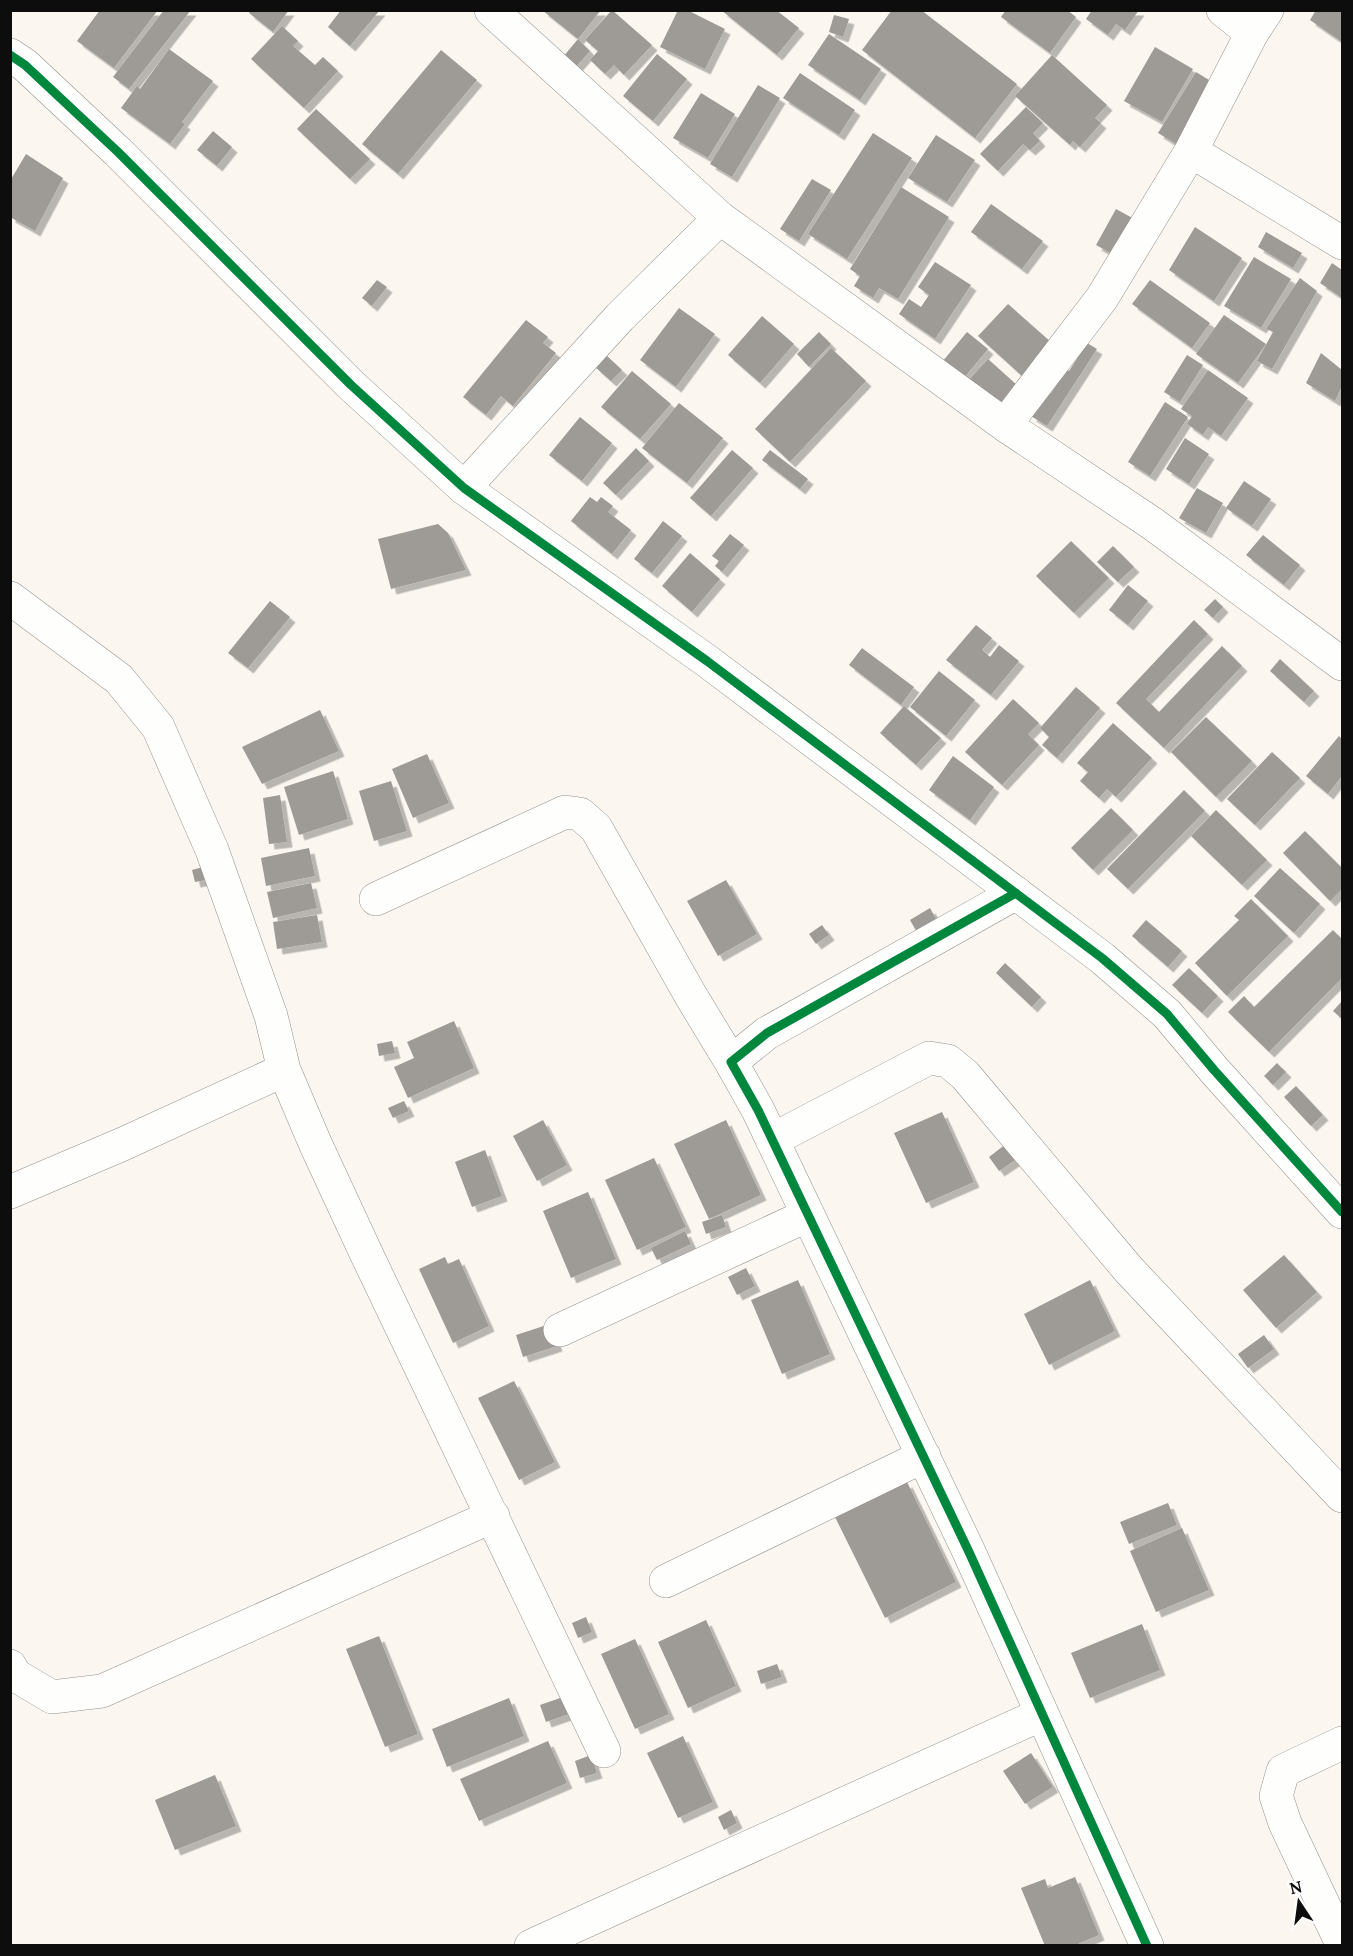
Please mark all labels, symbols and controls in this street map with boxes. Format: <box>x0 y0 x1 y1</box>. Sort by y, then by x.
north arrow <box>1269 1872 1329 1932</box>
text: N <box>1287 1876 1304 1899</box>

